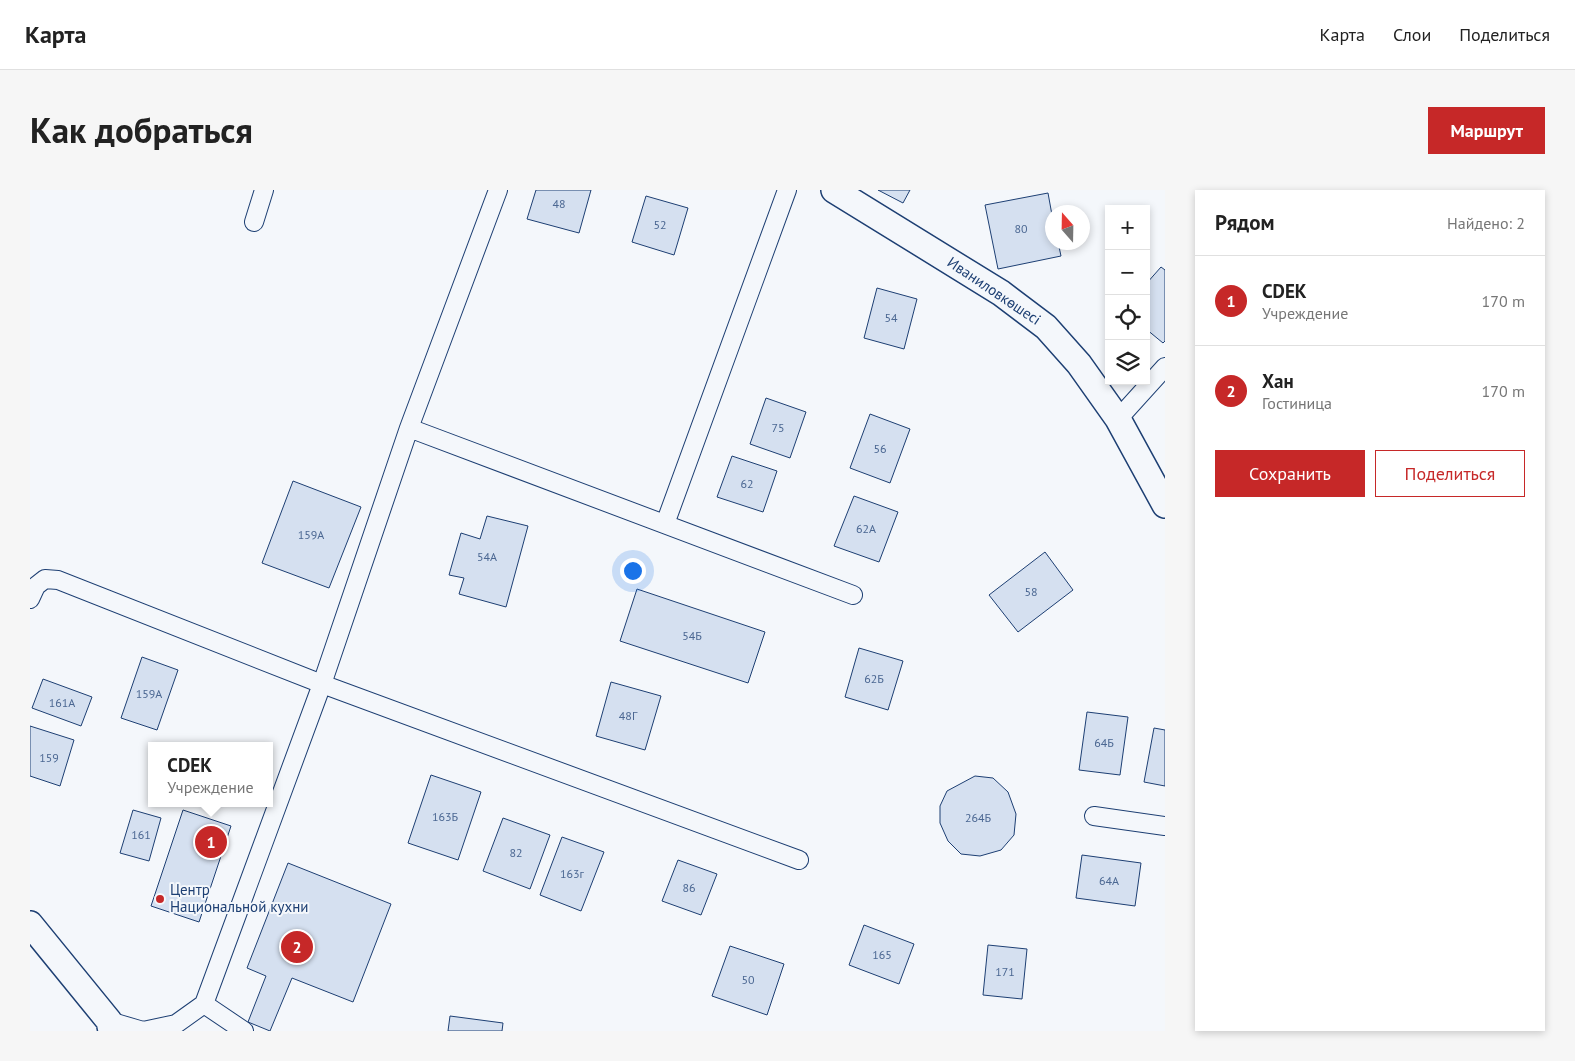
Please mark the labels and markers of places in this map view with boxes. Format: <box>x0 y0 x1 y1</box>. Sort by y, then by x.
pin: 1 <box>195 823 227 861</box>
place label: Центр Национальной кухни <box>170 880 308 916</box>
marker: Центр Национальной кухни <box>154 893 166 905</box>
pin: 2 <box>281 928 313 966</box>

